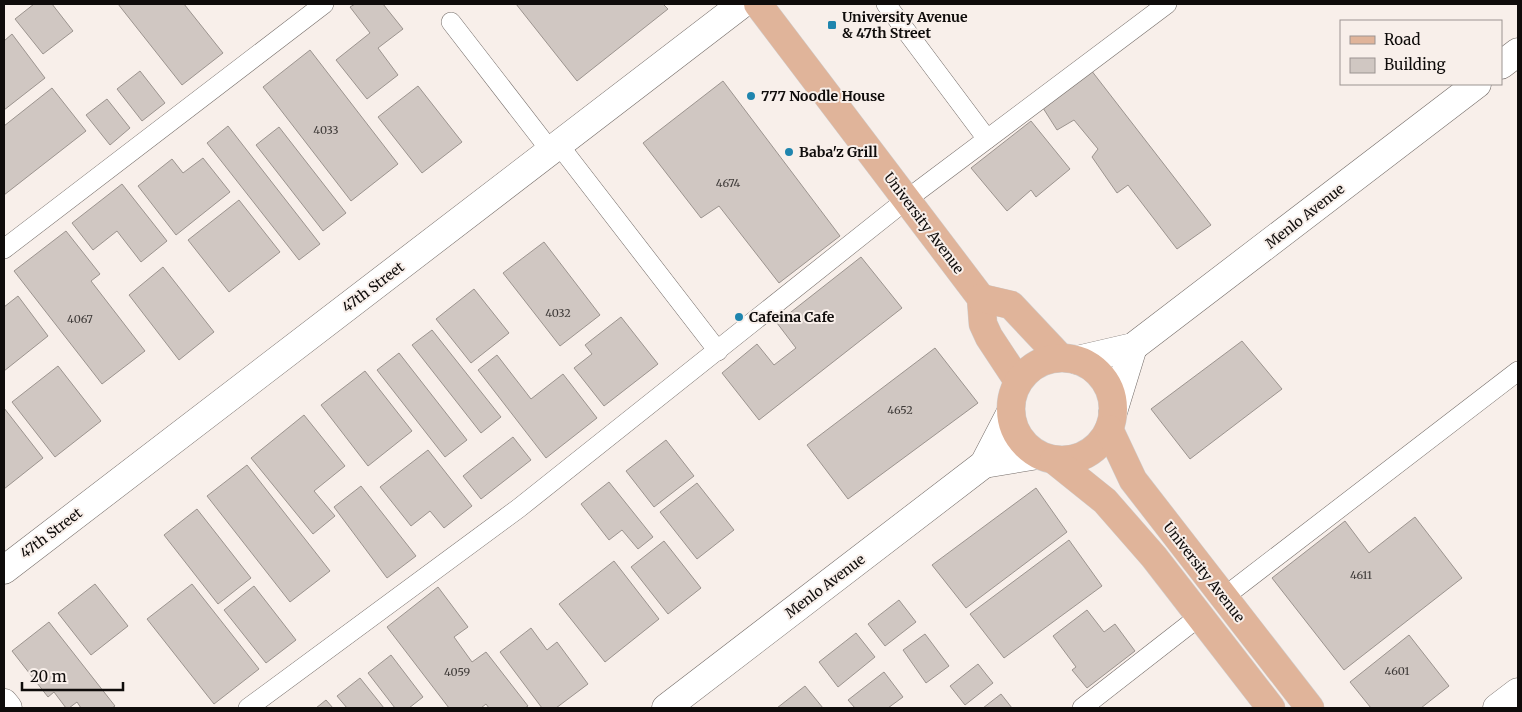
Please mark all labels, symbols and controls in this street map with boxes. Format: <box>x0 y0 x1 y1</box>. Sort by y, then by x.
place label: University Avenue & 47th Street <box>842 8 968 42</box>
marker: University Avenue & 47th Street <box>826 19 838 31</box>
legend <box>1340 20 1502 85</box>
text: Road <box>1384 30 1420 49</box>
text: Building <box>1384 55 1446 74</box>
place label: 777 Noodle House <box>761 87 885 105</box>
marker: 777 Noodle House <box>745 90 757 102</box>
house number: 4033 <box>313 123 339 137</box>
place label: Baba'z Grill <box>799 143 878 161</box>
marker: Baba'z Grill <box>783 146 795 158</box>
street label: University Avenue <box>880 169 968 277</box>
house number: 4674 <box>716 176 741 190</box>
street label: Menlo Avenue <box>1262 180 1348 252</box>
street label: 47th Street <box>338 258 408 316</box>
house number: 4032 <box>545 306 571 320</box>
place label: Cafeina Cafe <box>749 308 835 326</box>
marker: Cafeina Cafe <box>733 311 745 323</box>
house number: 4067 <box>67 312 93 326</box>
house number: 4652 <box>887 403 913 417</box>
street label: 47th Street <box>16 504 86 562</box>
street label: University Avenue <box>1159 518 1249 626</box>
street label: Menlo Avenue <box>782 550 868 622</box>
house number: 4611 <box>1350 568 1372 582</box>
scale bar <box>22 660 124 692</box>
house number: 4601 <box>1385 664 1409 678</box>
house number: 4059 <box>444 665 470 679</box>
text: 20 m <box>30 667 67 686</box>

